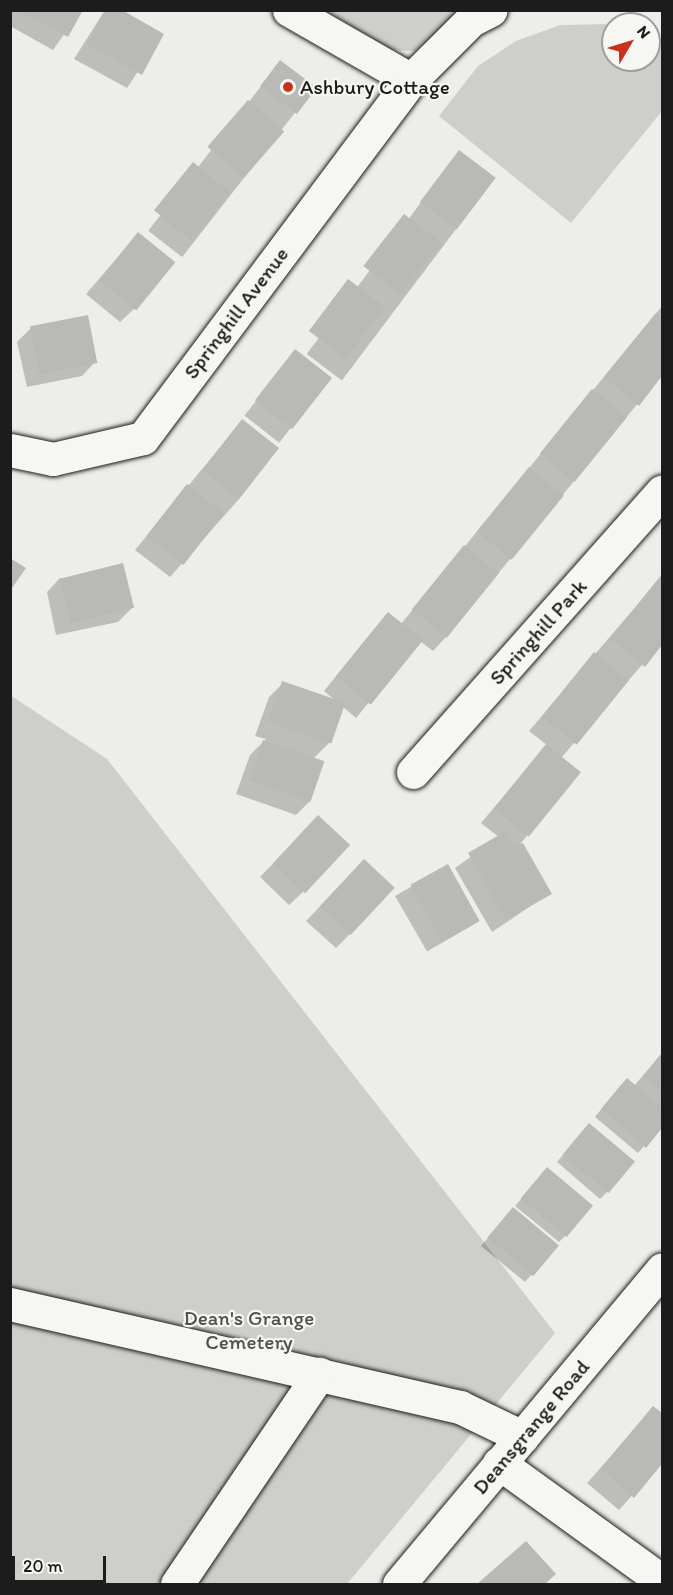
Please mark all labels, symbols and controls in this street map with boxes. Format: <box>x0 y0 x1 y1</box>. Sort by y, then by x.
north arrow <box>601 12 661 72</box>
text: N <box>633 22 655 42</box>
place label: Ashbury Cottage <box>300 74 449 100</box>
marker: Ashbury Cottage <box>281 80 295 94</box>
street label: Springhill Avenue <box>179 243 293 383</box>
street label: Springhill Park <box>484 574 592 690</box>
park label: Dean's Grange Cemetery <box>184 1305 314 1355</box>
street label: Deansgrange Road <box>468 1355 594 1499</box>
scale bar <box>15 1544 110 1582</box>
text: 20 m <box>23 1555 63 1577</box>

